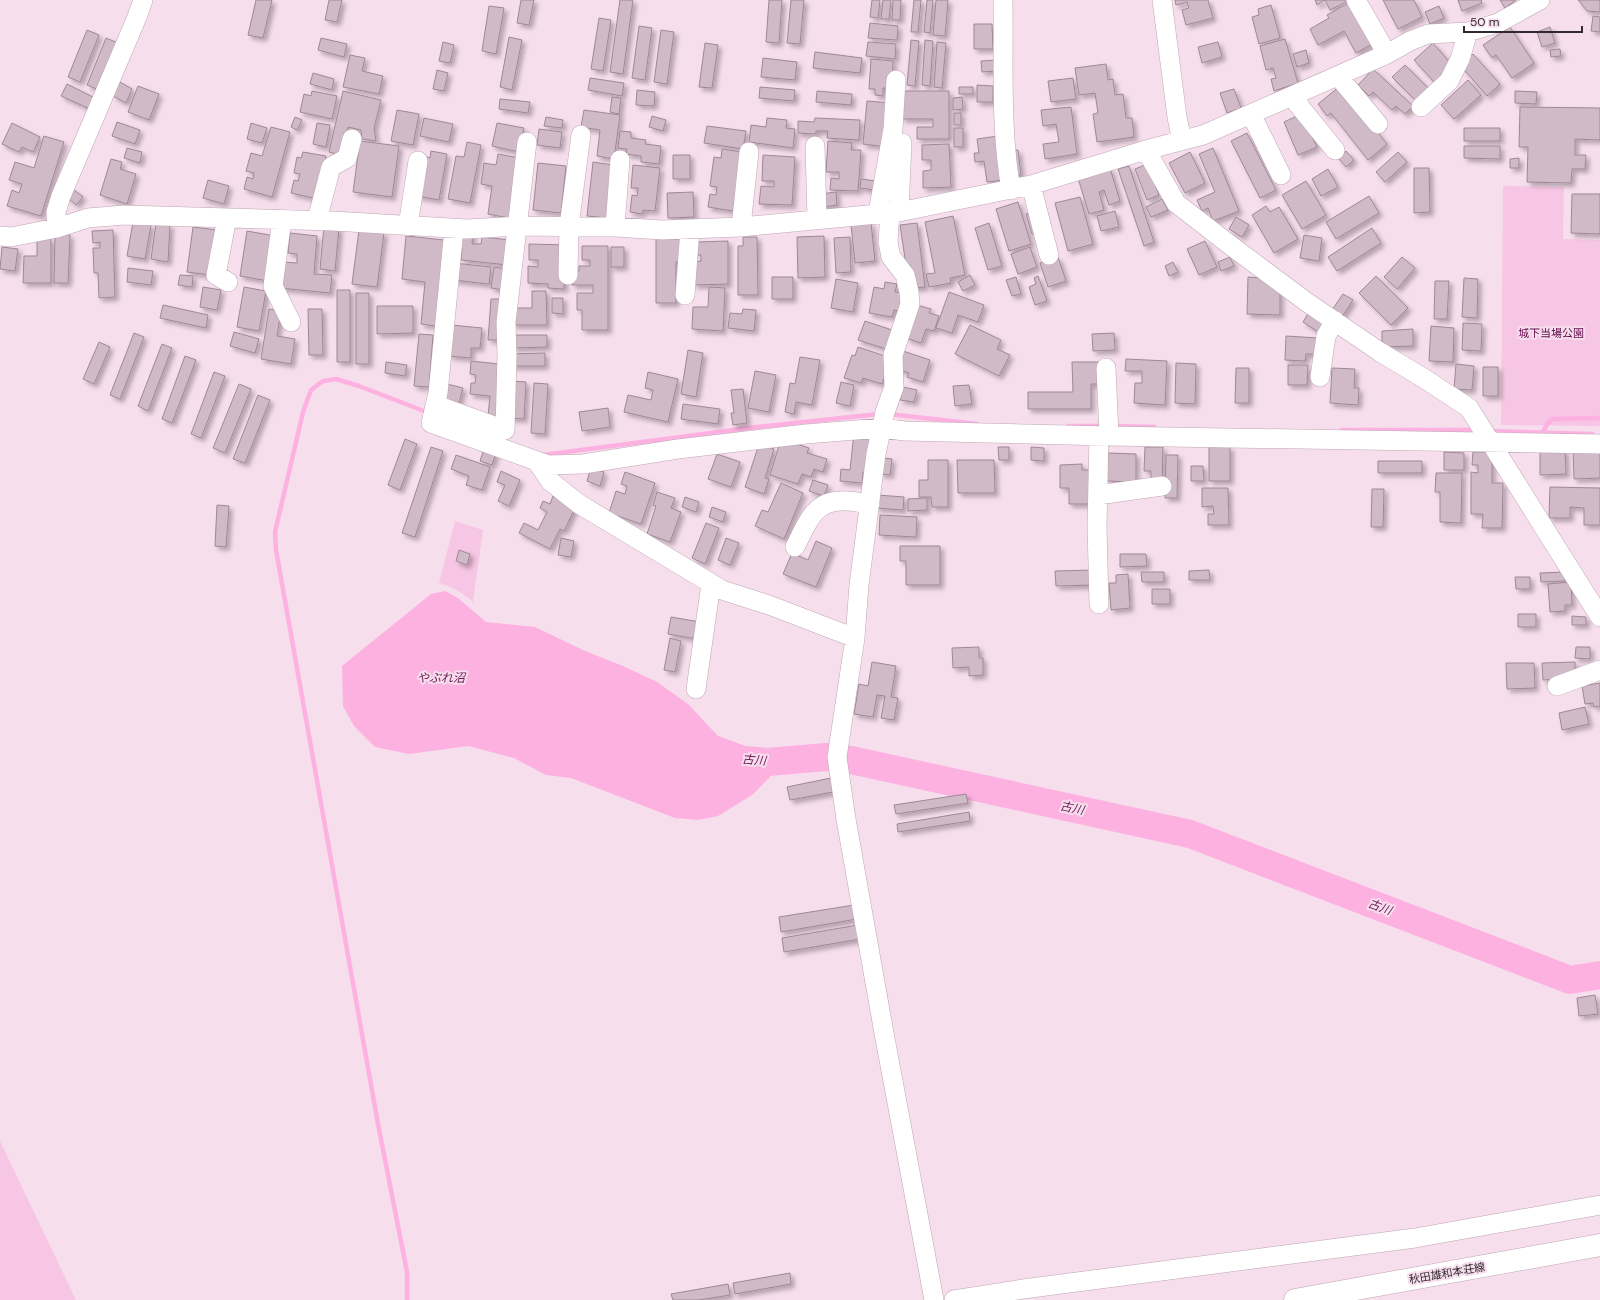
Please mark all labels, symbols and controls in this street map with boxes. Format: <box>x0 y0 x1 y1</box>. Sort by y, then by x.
scale bar <box>1464 8 1582 34</box>
text: 50 m <box>1470 14 1499 30</box>
park label: 城下当場公園 <box>1518 326 1584 340</box>
water label: やぶれ沼 <box>417 670 467 686</box>
water label: 古川 <box>741 751 769 769</box>
water label: 古川 <box>1059 798 1087 819</box>
water label: 古川 <box>1366 895 1396 919</box>
street label: 秋田雄和本荘線 <box>1408 1259 1486 1287</box>

